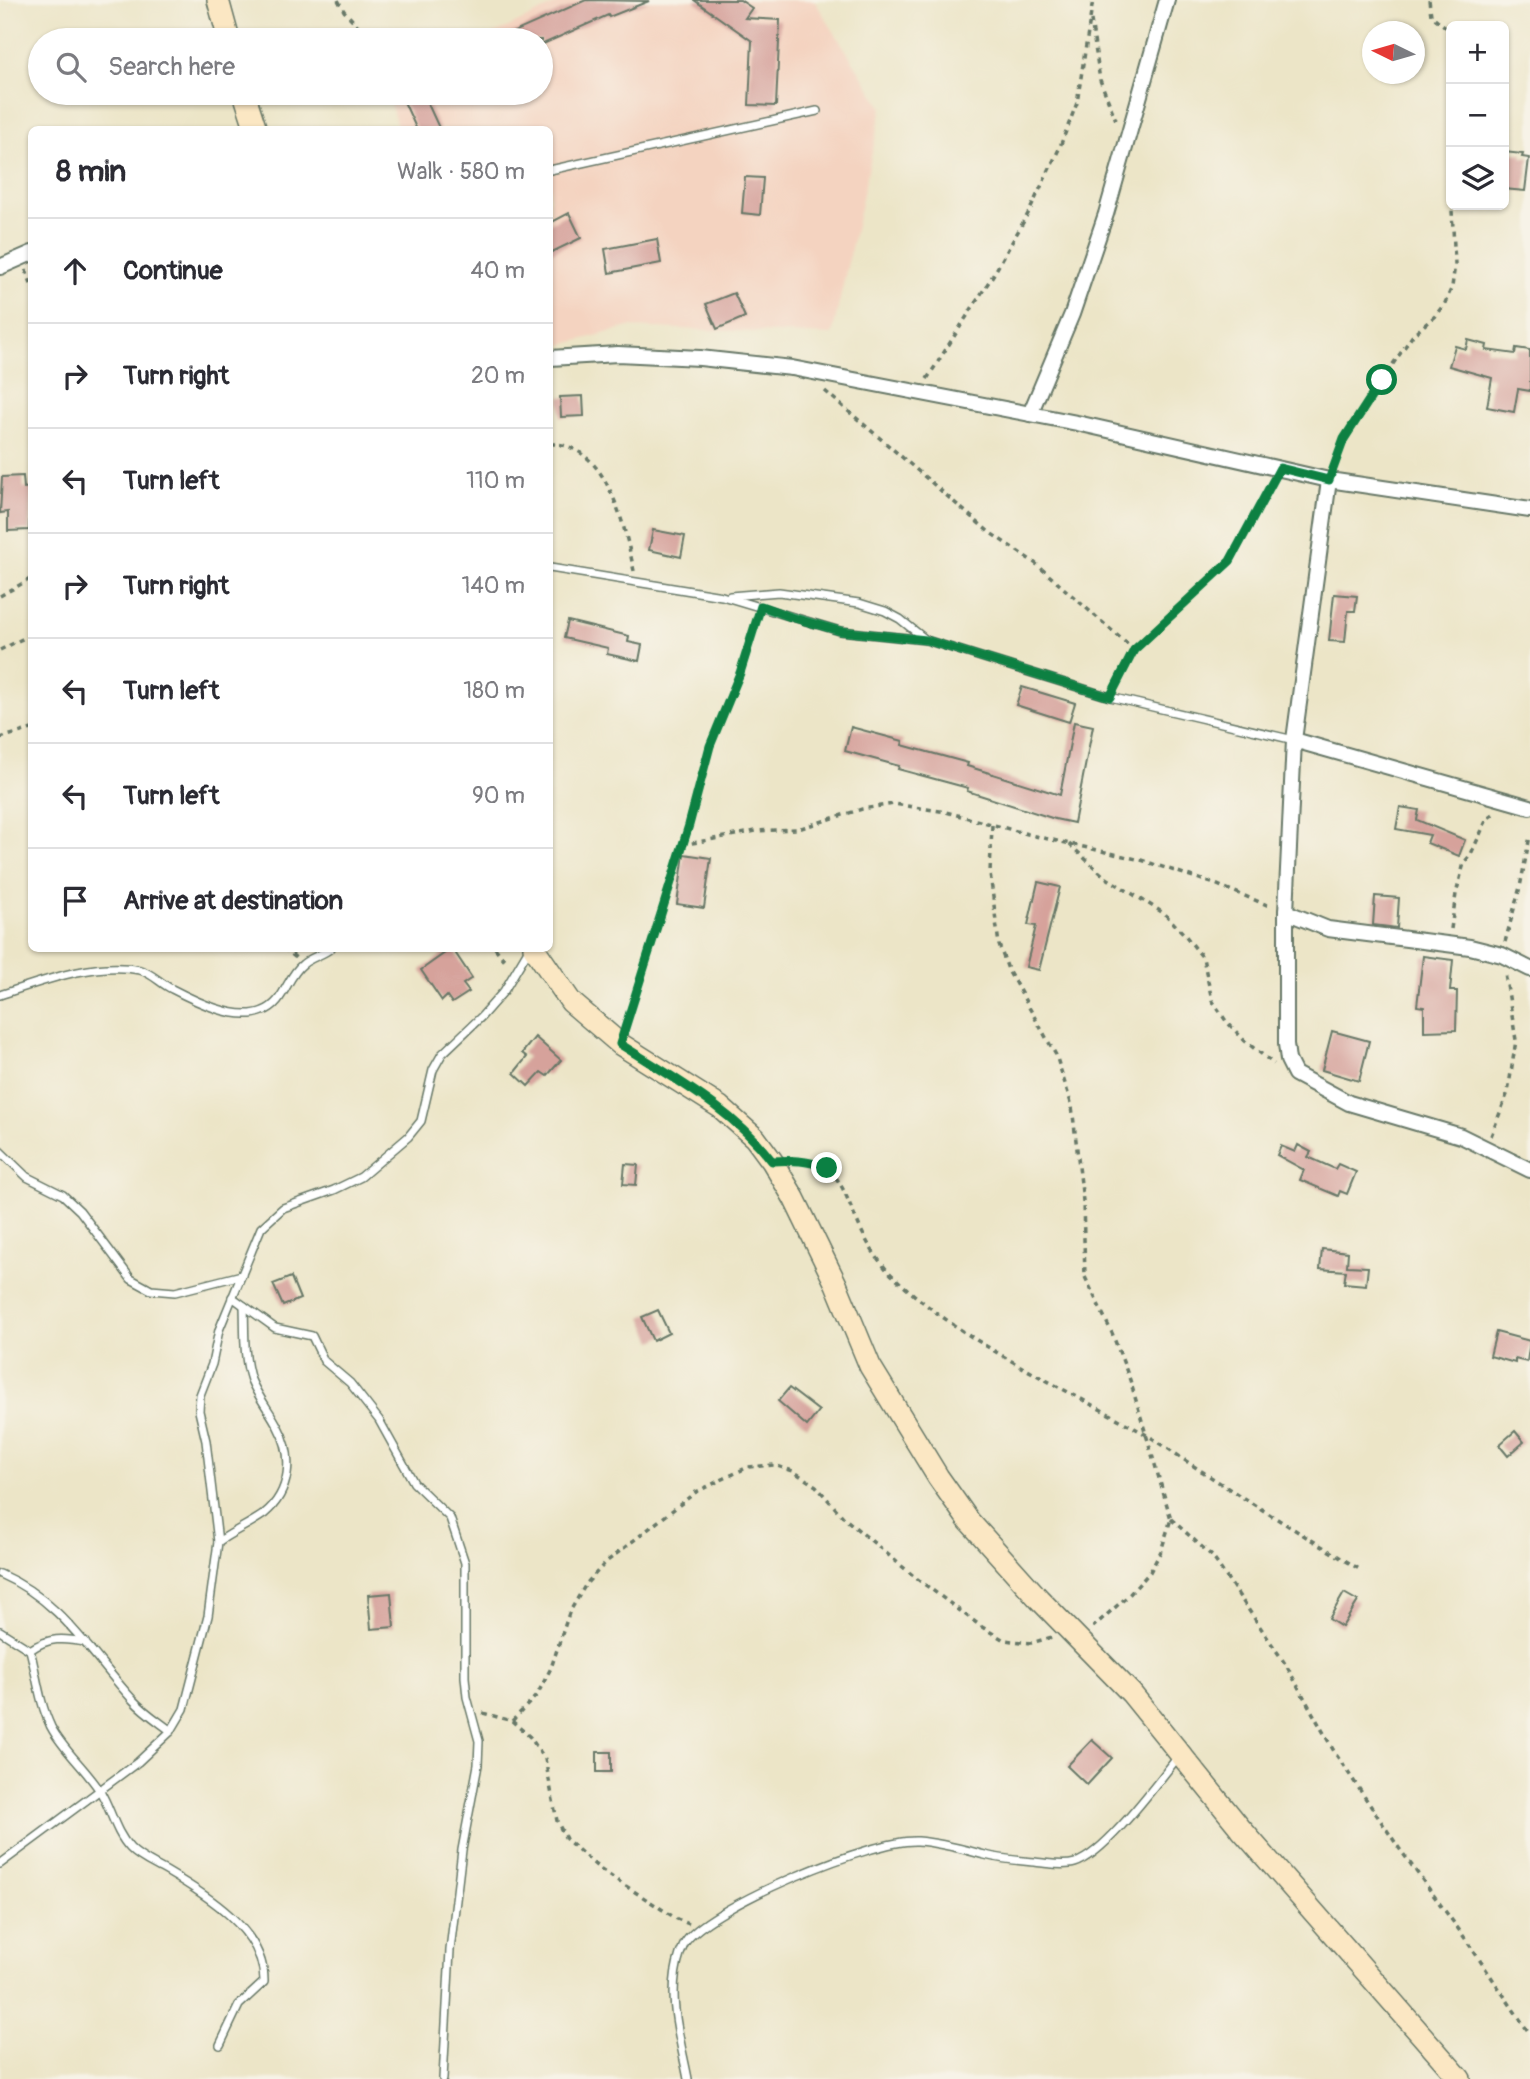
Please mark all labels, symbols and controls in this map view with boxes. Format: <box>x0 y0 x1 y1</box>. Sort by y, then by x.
north arrow <box>1362 21 1425 84</box>
map controls <box>1446 21 1509 210</box>
button: + <box>1446 21 1509 84</box>
search box <box>28 28 553 105</box>
icon: search <box>52 48 90 86</box>
text: Search here <box>108 51 235 83</box>
button: − <box>1446 84 1509 147</box>
button: layers <box>1446 147 1509 210</box>
text: 8 min <box>56 153 126 190</box>
text: Walk · 580 m <box>397 157 525 186</box>
icon: ahead <box>56 252 94 290</box>
text: Continue <box>123 255 223 287</box>
text: 40 m <box>471 256 525 285</box>
icon: right <box>56 357 94 395</box>
text: Turn right <box>123 360 229 392</box>
text: 20 m <box>471 361 525 390</box>
route start <box>1366 364 1397 395</box>
icon: left <box>56 462 94 500</box>
text: Turn left <box>123 465 219 497</box>
text: 110 m <box>466 466 525 495</box>
icon: right <box>56 567 94 605</box>
text: Turn right <box>123 570 229 602</box>
text: 140 m <box>462 571 525 600</box>
icon: left <box>56 672 94 710</box>
text: Turn left <box>123 675 219 707</box>
text: 180 m <box>463 676 525 705</box>
icon: left <box>56 777 94 815</box>
text: Turn left <box>123 780 219 812</box>
text: 90 m <box>472 781 525 810</box>
icon: arrive <box>56 882 94 920</box>
text: Arrive at destination <box>123 885 343 917</box>
route end <box>811 1152 842 1183</box>

